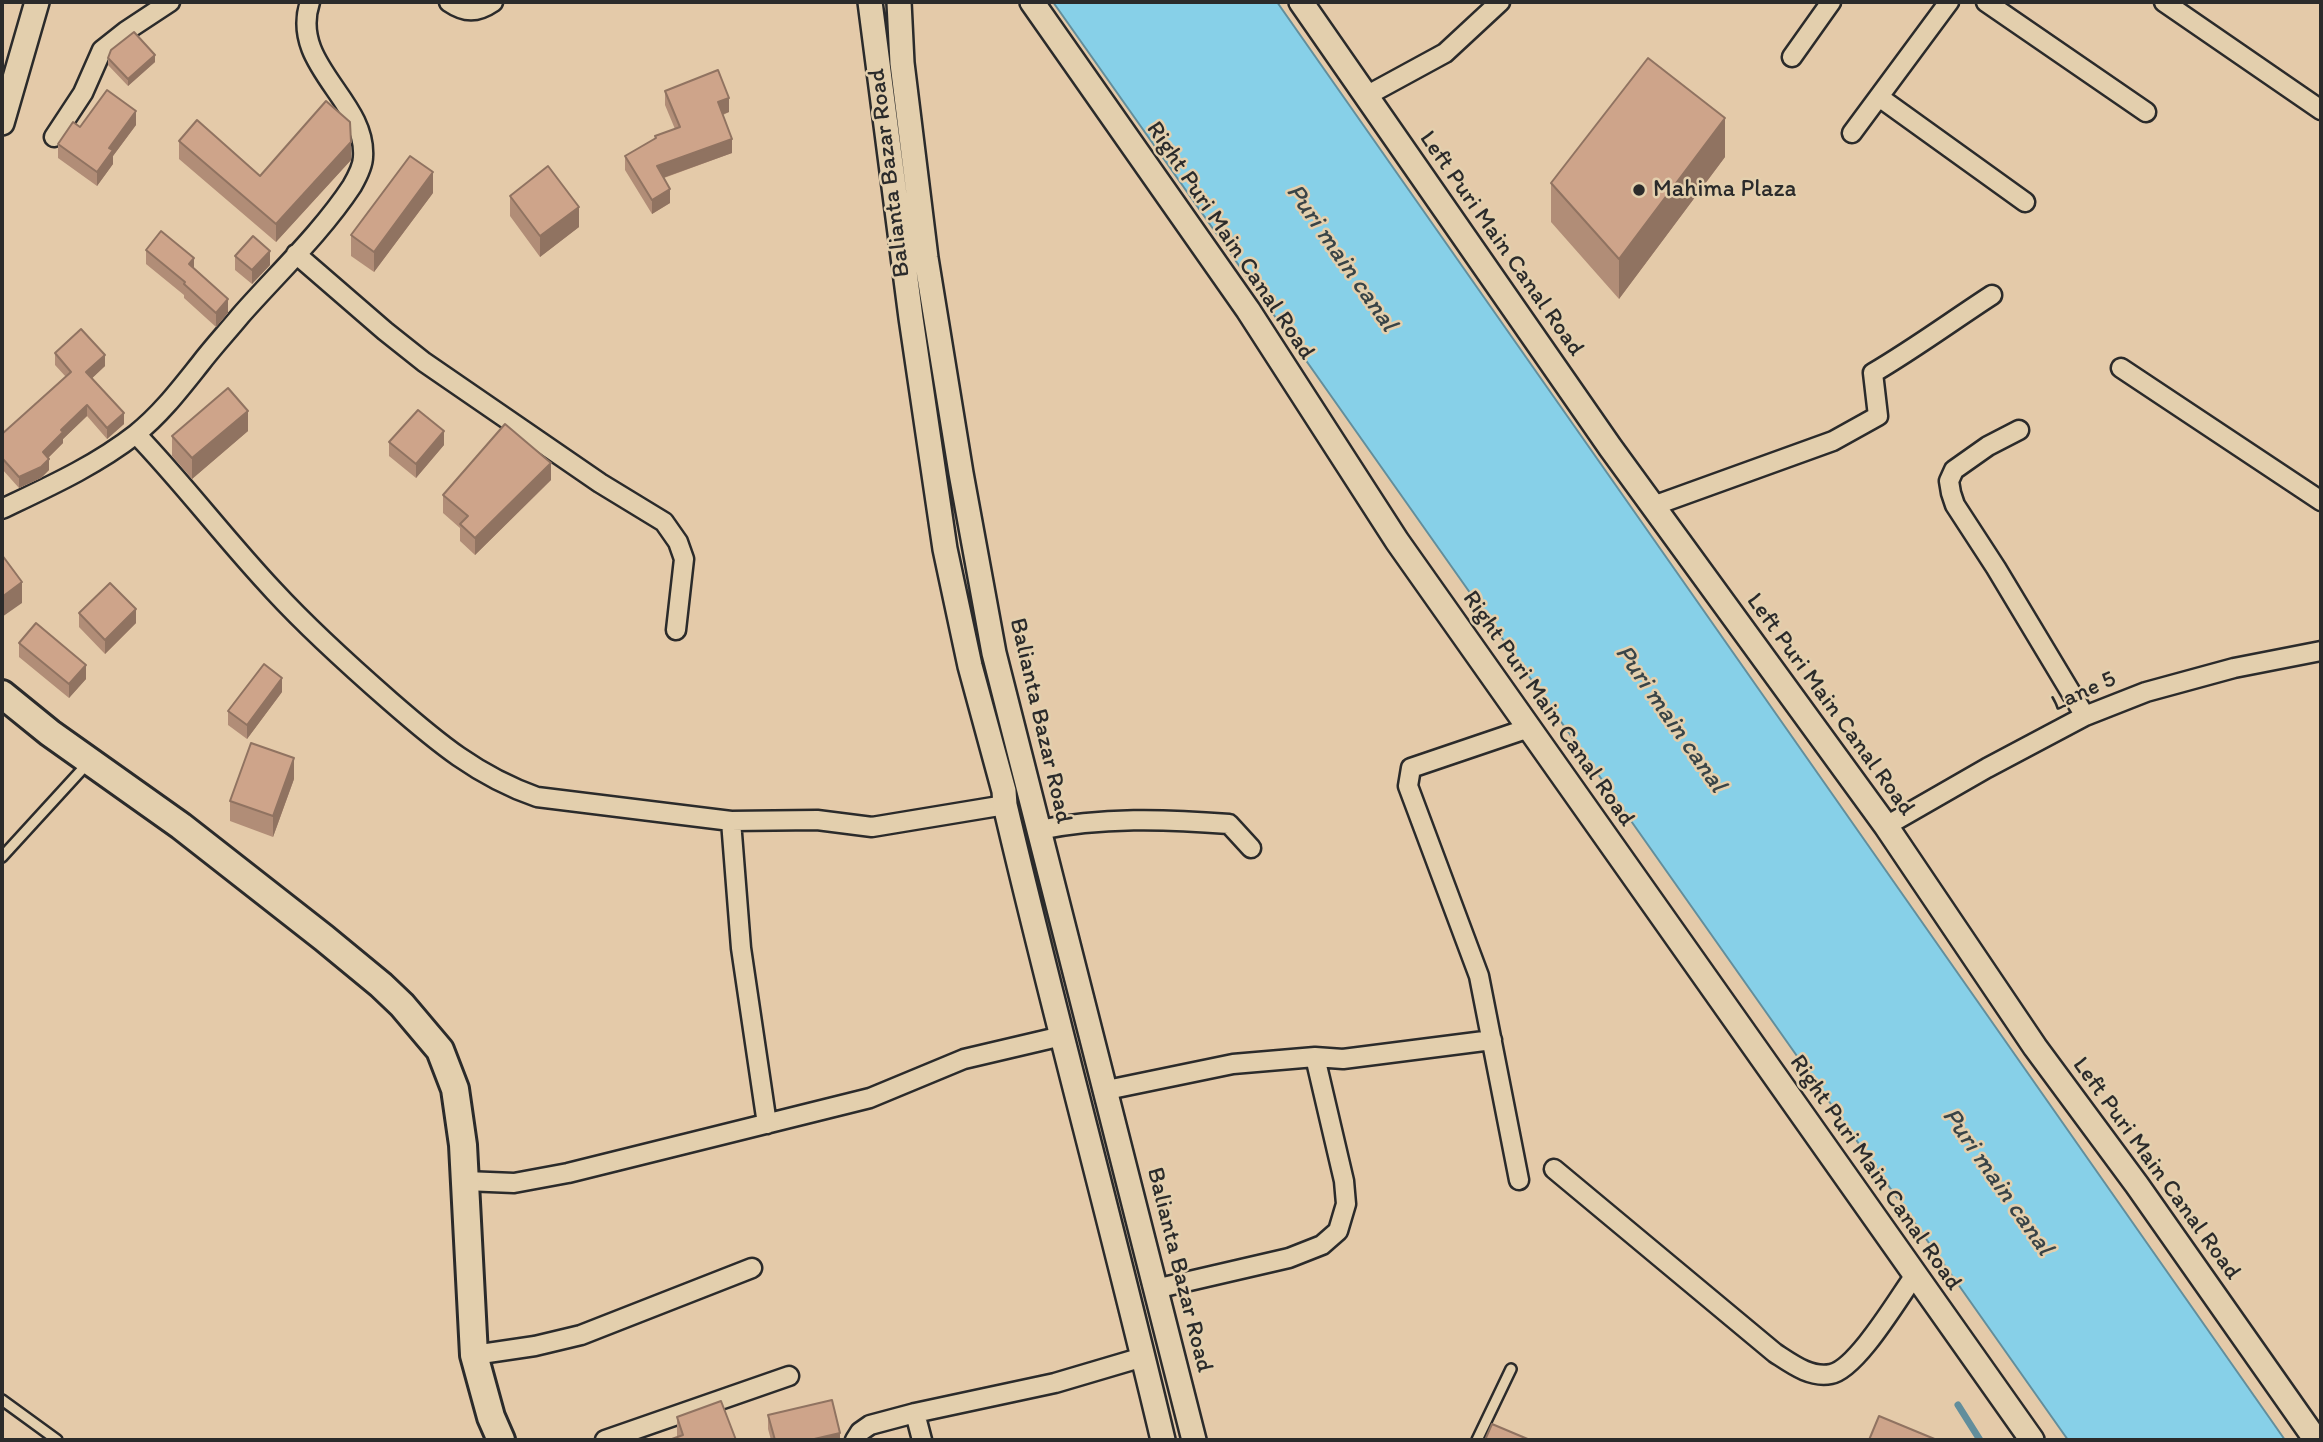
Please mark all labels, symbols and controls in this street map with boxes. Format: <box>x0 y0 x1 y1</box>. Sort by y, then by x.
street label: Balianta Bazar Road <box>863 67 917 279</box>
street label: Right Puri Main Canal Road <box>1139 116 1321 366</box>
street label: Left Puri Main Canal Road <box>1412 126 1590 362</box>
place label: Mahima Plaza <box>1653 176 1796 204</box>
water label: Puri main canal <box>1278 178 1404 338</box>
marker: Mahima Plaza <box>1631 182 1647 198</box>
street label: Right Puri Main Canal Road <box>1456 586 1640 832</box>
street label: Left Puri Main Canal Road <box>1739 588 1921 822</box>
street label: Balianta Bazar Road <box>1002 615 1078 827</box>
water label: Puri main canal <box>1607 639 1733 799</box>
street label: Lane 5 <box>2047 665 2121 719</box>
street label: Right Puri Main Canal Road <box>1783 1050 1967 1296</box>
street label: Left Puri Main Canal Road <box>2065 1052 2247 1286</box>
water label: Puri main canal <box>1934 1102 2060 1262</box>
street label: Balianta Bazar Road <box>1140 1165 1218 1375</box>

